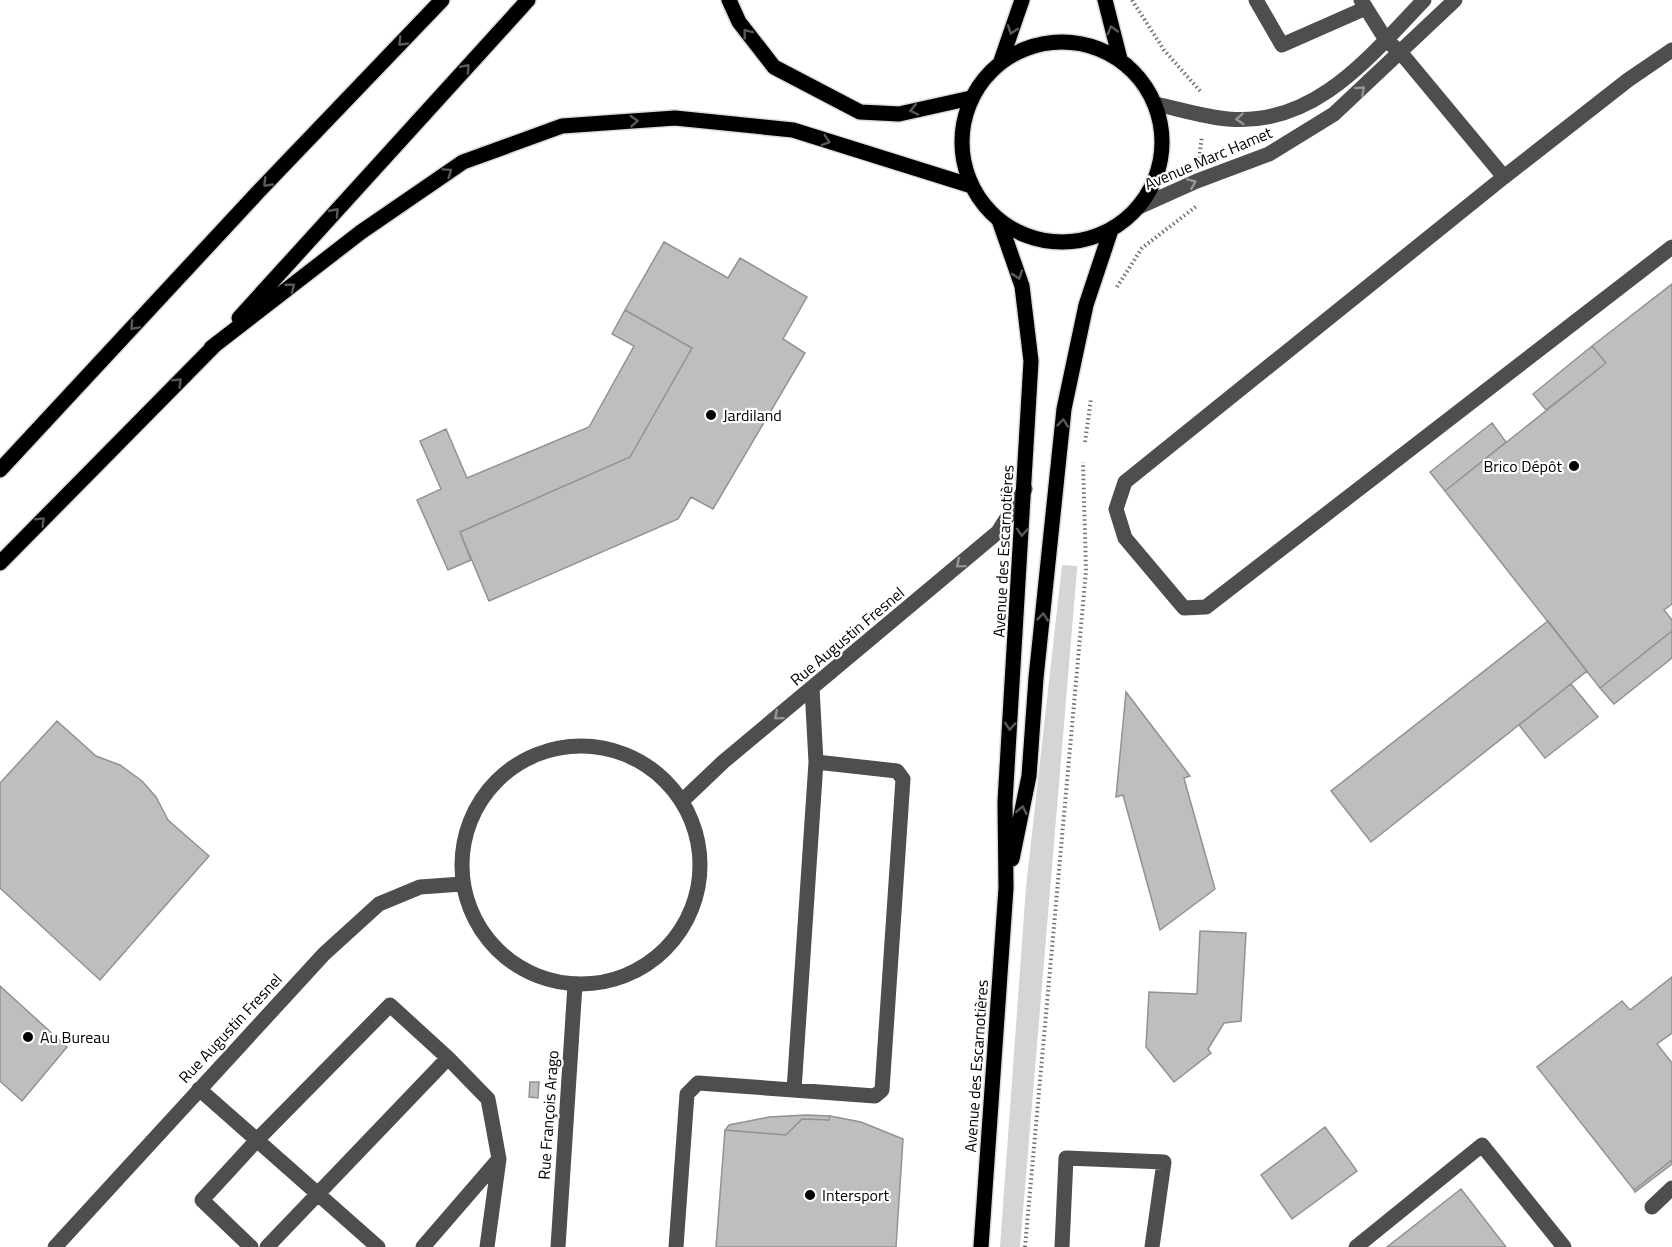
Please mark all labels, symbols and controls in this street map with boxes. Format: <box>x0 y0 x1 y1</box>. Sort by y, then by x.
one-way arrow <box>1006 25 1019 35</box>
one-way arrow <box>1106 25 1119 35</box>
one-way arrow <box>744 29 755 40</box>
one-way arrow <box>398 36 409 46</box>
one-way arrow <box>459 64 470 75</box>
one-way arrow <box>1354 86 1365 97</box>
one-way arrow <box>909 103 919 116</box>
one-way arrow <box>1236 112 1245 125</box>
one-way arrow <box>629 115 638 128</box>
street label: Avenue Marc Hamet <box>1140 120 1276 196</box>
one-way arrow <box>820 134 831 146</box>
one-way arrow <box>442 168 453 179</box>
one-way arrow <box>263 176 274 187</box>
one-way arrow <box>1186 179 1197 191</box>
one-way arrow <box>328 208 339 219</box>
one-way arrow <box>1011 269 1023 280</box>
one-way arrow <box>284 283 295 294</box>
one-way arrow <box>130 319 141 329</box>
one-way arrow <box>171 379 182 389</box>
place label: Jardiland <box>723 403 782 427</box>
marker: Jardiland <box>704 408 718 422</box>
one-way arrow <box>1056 418 1069 427</box>
place label: Brico Dépôt <box>1483 454 1562 478</box>
marker: Brico Dépôt <box>1567 459 1581 473</box>
street label: Avenue des Escarnotières <box>986 464 1020 638</box>
one-way arrow <box>34 518 45 528</box>
one-way arrow <box>1016 527 1029 536</box>
one-way arrow <box>956 557 967 568</box>
street label: Rue Augustin Fresnel <box>785 581 909 691</box>
one-way arrow <box>1036 612 1049 621</box>
one-way arrow <box>774 709 785 720</box>
one-way arrow <box>1004 722 1017 731</box>
one-way arrow <box>1015 806 1028 816</box>
street label: Rue Augustin Fresnel <box>173 968 287 1088</box>
street label: Avenue des Escarnotières <box>958 979 994 1153</box>
place label: Au Bureau <box>40 1025 110 1049</box>
marker: Au Bureau <box>21 1030 35 1044</box>
street label: Rue François Arago <box>532 1049 564 1181</box>
place label: Intersport <box>822 1183 890 1207</box>
marker: Intersport <box>803 1188 817 1202</box>

